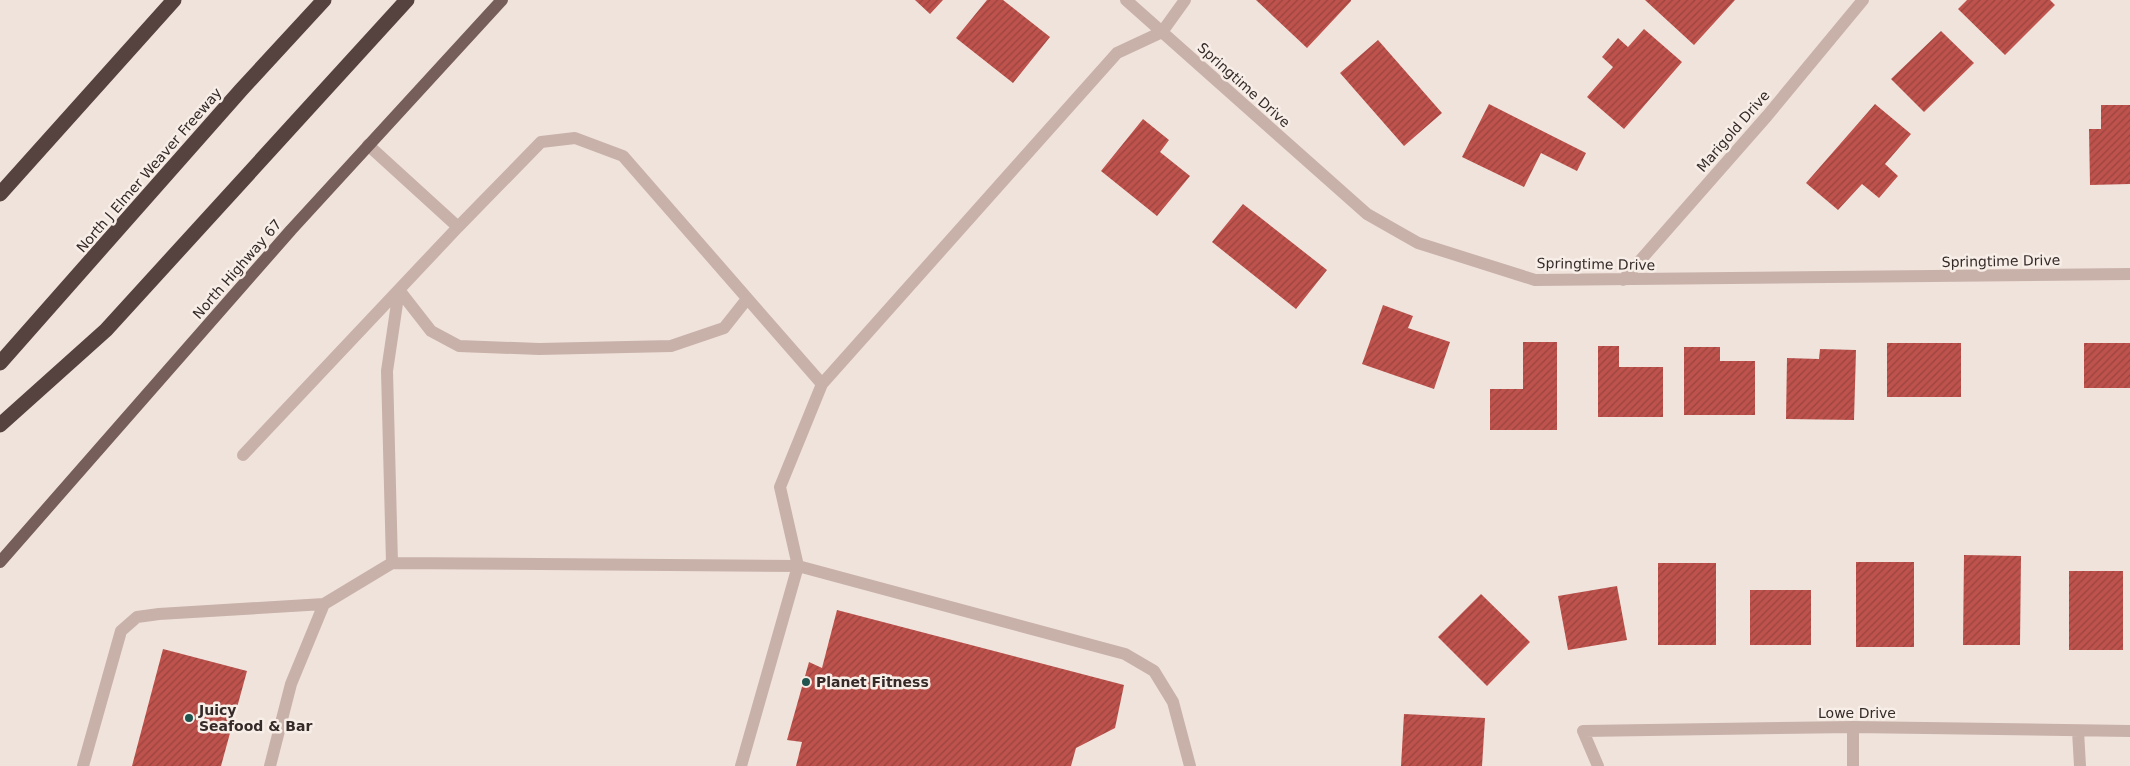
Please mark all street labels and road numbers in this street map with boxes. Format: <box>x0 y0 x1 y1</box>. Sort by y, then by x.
street label: Springtime Drive <box>1195 39 1293 131</box>
street label: North J Elmer Weaver Freeway <box>73 84 225 256</box>
street label: Marigold Drive <box>1693 87 1773 175</box>
street label: North Highway 67 <box>190 216 284 322</box>
street label: Springtime Drive <box>1942 252 2060 270</box>
street label: Springtime Drive <box>1537 255 1655 273</box>
street label: Lowe Drive <box>1818 705 1896 721</box>

